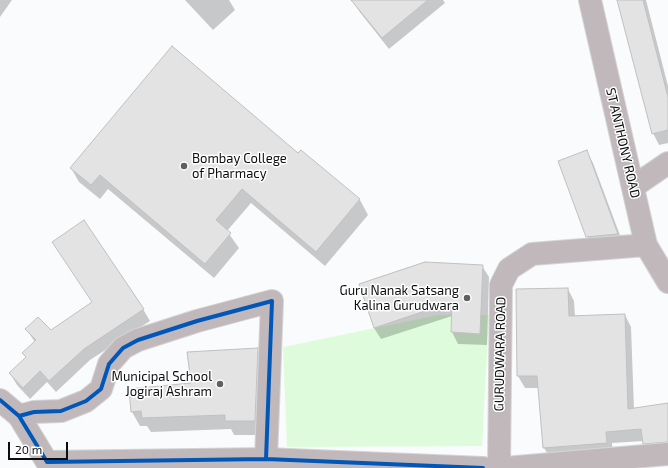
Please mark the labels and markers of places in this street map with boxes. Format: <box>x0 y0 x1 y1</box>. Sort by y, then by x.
place label: Bombay College of Pharmacy <box>192 151 287 182</box>
marker: Bombay College of Pharmacy <box>179 161 189 171</box>
place label: Guru Nanak Satsang Kalina Gurudwara <box>339 283 459 314</box>
marker: Guru Nanak Satsang Kalina Gurudwara <box>462 293 472 303</box>
place label: Municipal School Jogiraj Ashram <box>112 369 212 400</box>
marker: Municipal School Jogiraj Ashram <box>215 379 225 389</box>

